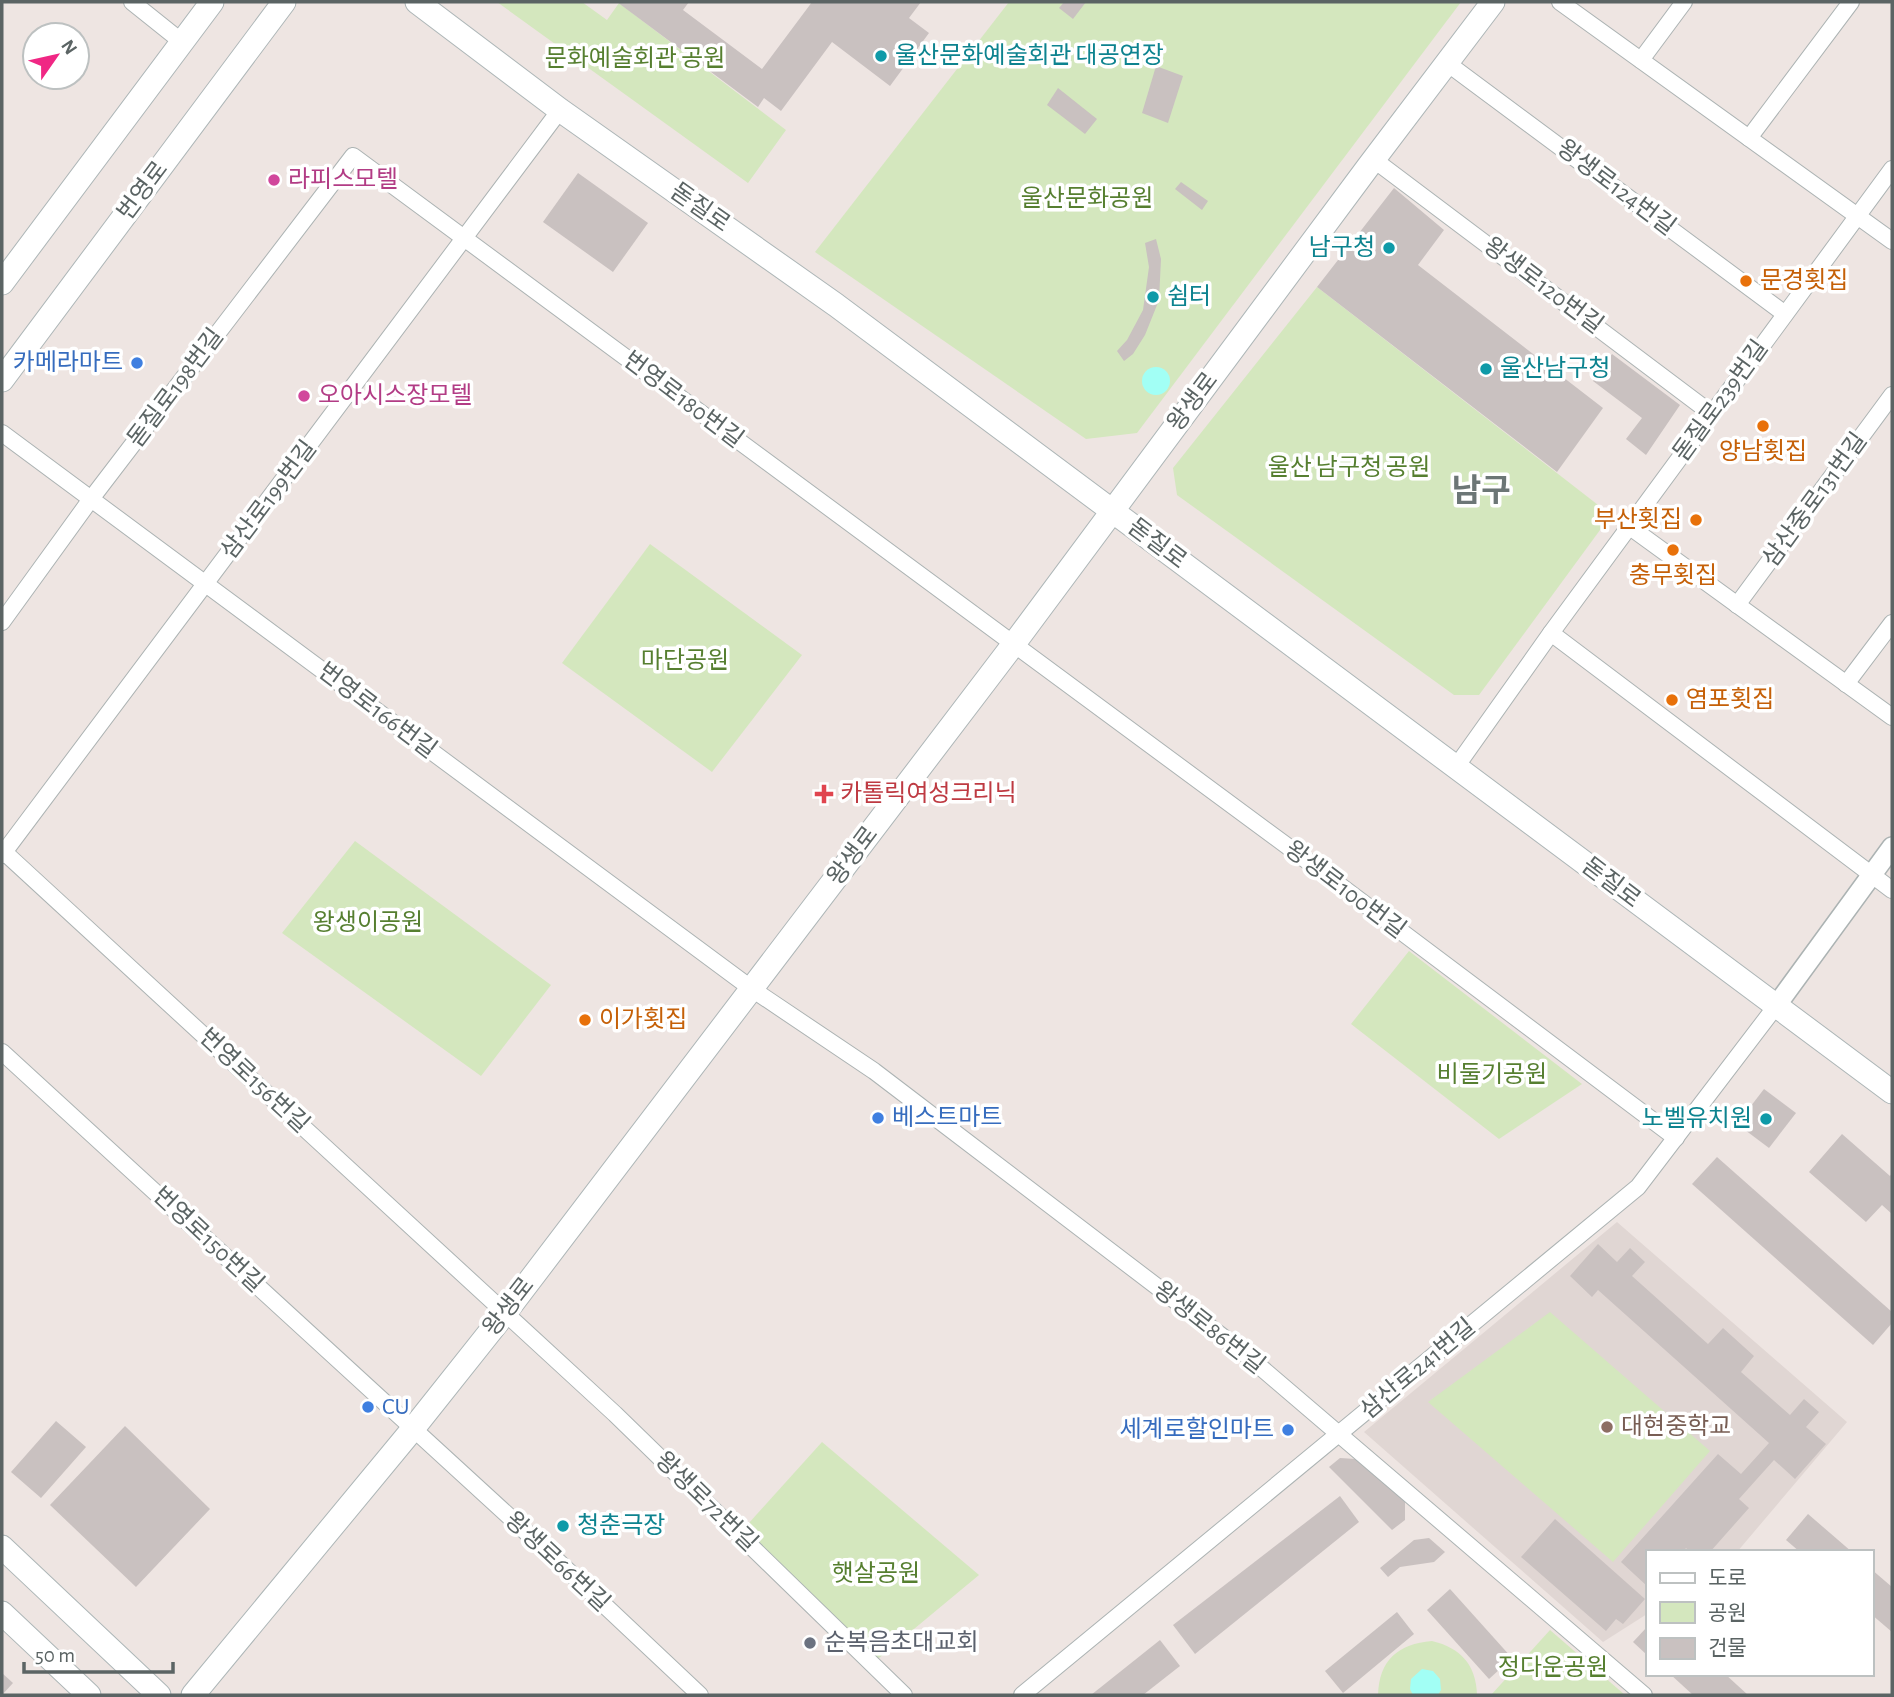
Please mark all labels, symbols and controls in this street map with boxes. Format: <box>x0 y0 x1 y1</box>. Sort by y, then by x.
north arrow <box>21 21 91 91</box>
text: N <box>57 37 80 58</box>
place label: 울산문화예술회관 대공연장 <box>895 42 1164 68</box>
park label: 문화예술회관 공원 <box>545 46 725 71</box>
marker: 울산문화예술회관 대공연장 <box>873 48 889 64</box>
street label: 왕생로124번길 <box>1552 135 1680 240</box>
street label: 번영로 <box>113 157 173 225</box>
place label: 라피스모텔 <box>288 167 398 192</box>
marker: 라피스모텔 <box>266 172 282 188</box>
street label: 돋질로 <box>666 178 735 237</box>
park label: 울산문화공원 <box>1021 186 1153 211</box>
street label: 왕생로120번길 <box>1479 233 1608 338</box>
place label: 남구청 <box>1309 235 1375 260</box>
marker: 남구청 <box>1381 240 1397 256</box>
place label: 문경횟집 <box>1760 267 1848 293</box>
marker: 문경횟집 <box>1738 273 1754 289</box>
place label: 쉼터 <box>1167 284 1211 309</box>
marker: 쉼터 <box>1145 289 1161 305</box>
street label: 돋질로198번길 <box>123 324 228 452</box>
street label: 돋질로239번길 <box>1669 336 1773 466</box>
street label: 번영로180번길 <box>619 347 748 453</box>
place label: 카메라마트 <box>13 350 123 375</box>
marker: 카메라마트 <box>129 355 145 371</box>
place label: 울산남구청 <box>1500 356 1610 381</box>
marker: 울산남구청 <box>1478 361 1494 377</box>
street label: 왕생로 <box>1163 368 1223 436</box>
place label: 오아시스장모텔 <box>318 382 473 408</box>
marker: 오아시스장모텔 <box>296 388 312 404</box>
marker: 양남횟집 <box>1755 418 1771 434</box>
street label: 삼산중로131번길 <box>1758 428 1871 571</box>
street label: 삼산로199번길 <box>216 436 321 564</box>
place label: 양남횟집 <box>1719 438 1807 464</box>
park label: 울산 남구청 공원 <box>1268 455 1430 480</box>
district label: 남구 <box>1452 474 1510 507</box>
place label: 부산횟집 <box>1594 506 1682 532</box>
marker: 부산횟집 <box>1688 512 1704 528</box>
street label: 돋질로 <box>1123 514 1191 574</box>
marker: 충무횟집 <box>1665 542 1681 558</box>
place label: 충무횟집 <box>1629 562 1717 588</box>
park label: 마단공원 <box>641 647 729 673</box>
street label: 번영로166번길 <box>313 658 441 763</box>
place label: 염포횟집 <box>1686 686 1774 712</box>
marker: 염포횟집 <box>1664 692 1680 708</box>
place label: 카톨릭여성크리닉 <box>840 781 1017 806</box>
marker: 카톨릭여성크리닉 <box>814 784 834 804</box>
street label: 왕생로 <box>823 822 883 890</box>
street label: 왕생로100번길 <box>1280 836 1410 943</box>
street label: 돋질로 <box>1577 853 1645 913</box>
park label: 왕생이공원 <box>313 910 423 935</box>
place label: 이가횟집 <box>599 1006 687 1032</box>
marker: 이가횟집 <box>577 1012 593 1028</box>
street label: 번영로156번길 <box>195 1024 314 1138</box>
park label: 비둘기공원 <box>1437 1062 1547 1087</box>
place label: 베스트마트 <box>892 1105 1002 1130</box>
place label: 노벨유치원 <box>1642 1106 1752 1131</box>
marker: 베스트마트 <box>870 1110 886 1126</box>
marker: 노벨유치원 <box>1758 1111 1774 1127</box>
street label: 번영로150번길 <box>148 1182 269 1297</box>
street label: 왕생로 <box>478 1273 539 1340</box>
street label: 왕생로86번길 <box>1149 1277 1269 1378</box>
street label: 삼산로241번길 <box>1356 1314 1480 1424</box>
place label: CU <box>382 1395 410 1419</box>
marker: CU <box>360 1399 376 1415</box>
place label: 대현중학교 <box>1621 1413 1731 1439</box>
place label: 세계로할인마트 <box>1119 1416 1274 1442</box>
marker: 대현중학교 <box>1599 1419 1615 1435</box>
marker: 세계로할인마트 <box>1280 1422 1296 1438</box>
street label: 왕생로72번길 <box>650 1447 762 1556</box>
street label: 왕생로66번길 <box>500 1507 614 1616</box>
place label: 청춘극장 <box>577 1512 665 1538</box>
marker: 청춘극장 <box>555 1518 571 1534</box>
legend <box>1646 1550 1873 1676</box>
park label: 햇살공원 <box>832 1561 920 1586</box>
text: 도로 <box>1708 1568 1747 1589</box>
text: 공원 <box>1708 1602 1747 1624</box>
scale bar <box>24 1630 173 1674</box>
place label: 순복음초대교회 <box>824 1630 979 1655</box>
marker: 순복음초대교회 <box>802 1635 818 1651</box>
text: 건물 <box>1708 1637 1747 1659</box>
text: 50 m <box>35 1645 75 1666</box>
park label: 정다운공원 <box>1498 1655 1608 1680</box>

